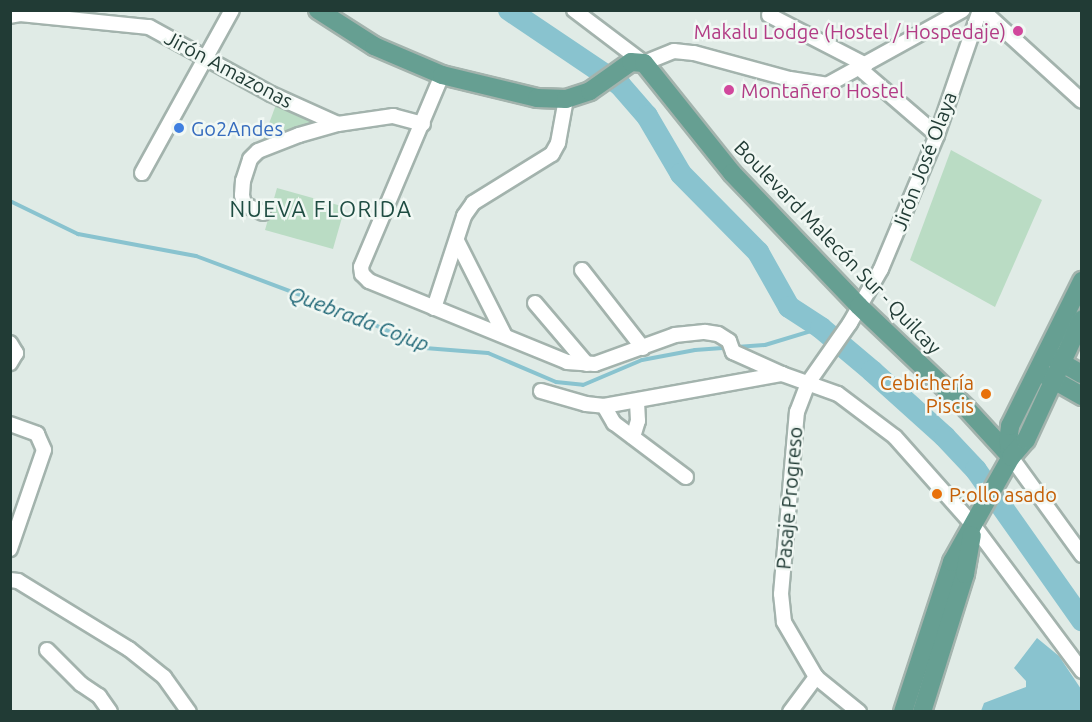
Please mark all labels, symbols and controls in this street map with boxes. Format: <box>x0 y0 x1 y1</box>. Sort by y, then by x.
place label: Makalu Lodge (Hostel / Hospedaje) <box>694 19 1006 43</box>
marker: Makalu Lodge (Hostel / Hospedaje) <box>1011 24 1025 38</box>
street label: Jirón Amazonas <box>161 25 297 113</box>
place label: Montañero Hostel <box>741 78 904 102</box>
marker: Montañero Hostel <box>722 83 736 97</box>
street label: Jirón José Olaya <box>887 88 961 234</box>
place label: Go2Andes <box>191 116 283 140</box>
marker: Go2Andes <box>172 121 186 135</box>
street label: Boulevard Malecón Sur - Quilcay <box>730 135 946 359</box>
district label: NUEVA FLORIDA <box>230 196 412 222</box>
water label: Quebrada Cojup <box>285 280 433 356</box>
place label: Cebichería Piscis <box>880 371 974 418</box>
marker: Cebichería Piscis <box>979 387 993 401</box>
street label: Pasaje Progreso <box>771 426 807 570</box>
place label: P:ollo asado <box>949 482 1057 506</box>
marker: P:ollo asado <box>930 487 944 501</box>

